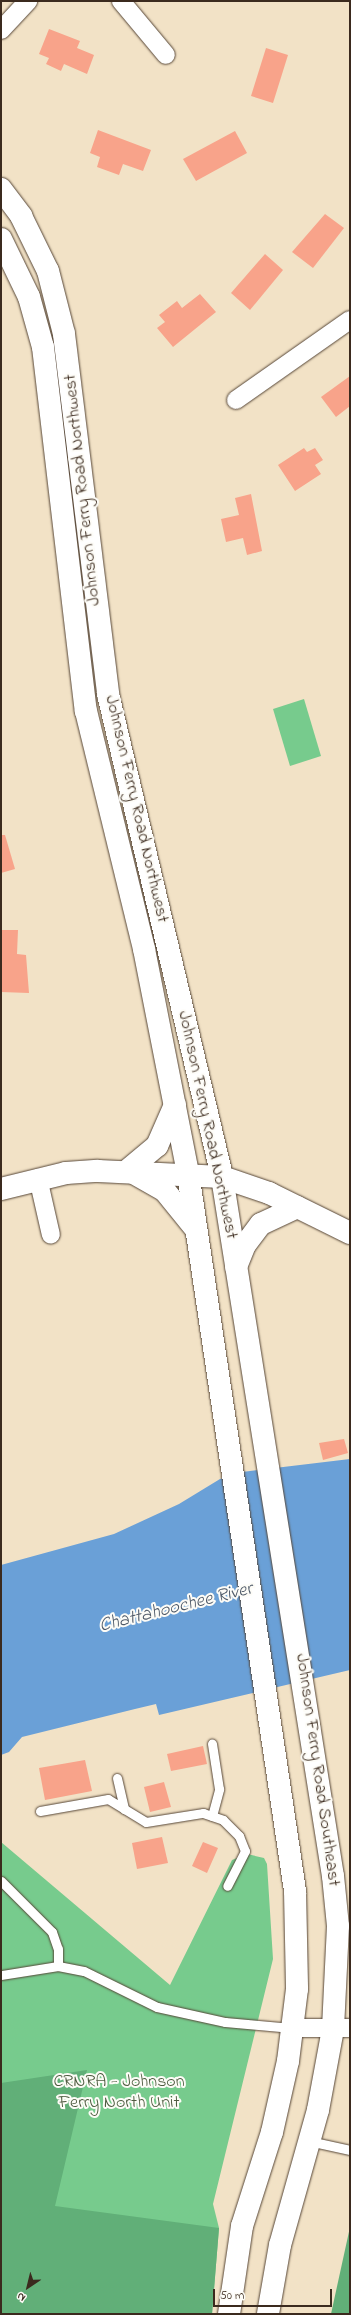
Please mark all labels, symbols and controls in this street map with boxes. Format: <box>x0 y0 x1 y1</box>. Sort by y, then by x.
street label: Johnson Ferry Road Northwest <box>60 373 106 607</box>
street label: Johnson Ferry Road Northwest <box>99 693 173 925</box>
street label: Johnson Ferry Road Northwest <box>172 1009 242 1241</box>
water label: Chattahoochee River <box>97 1578 255 1638</box>
street label: Johnson Ferry Road Southeast <box>290 1652 344 1888</box>
park label: CRNRA - Johnson Ferry North Unit <box>53 2072 185 2114</box>
north arrow <box>8 2267 48 2307</box>
scale bar <box>215 2281 334 2307</box>
text: 50 m <box>220 2287 244 2305</box>
text: N <box>13 2288 29 2306</box>

